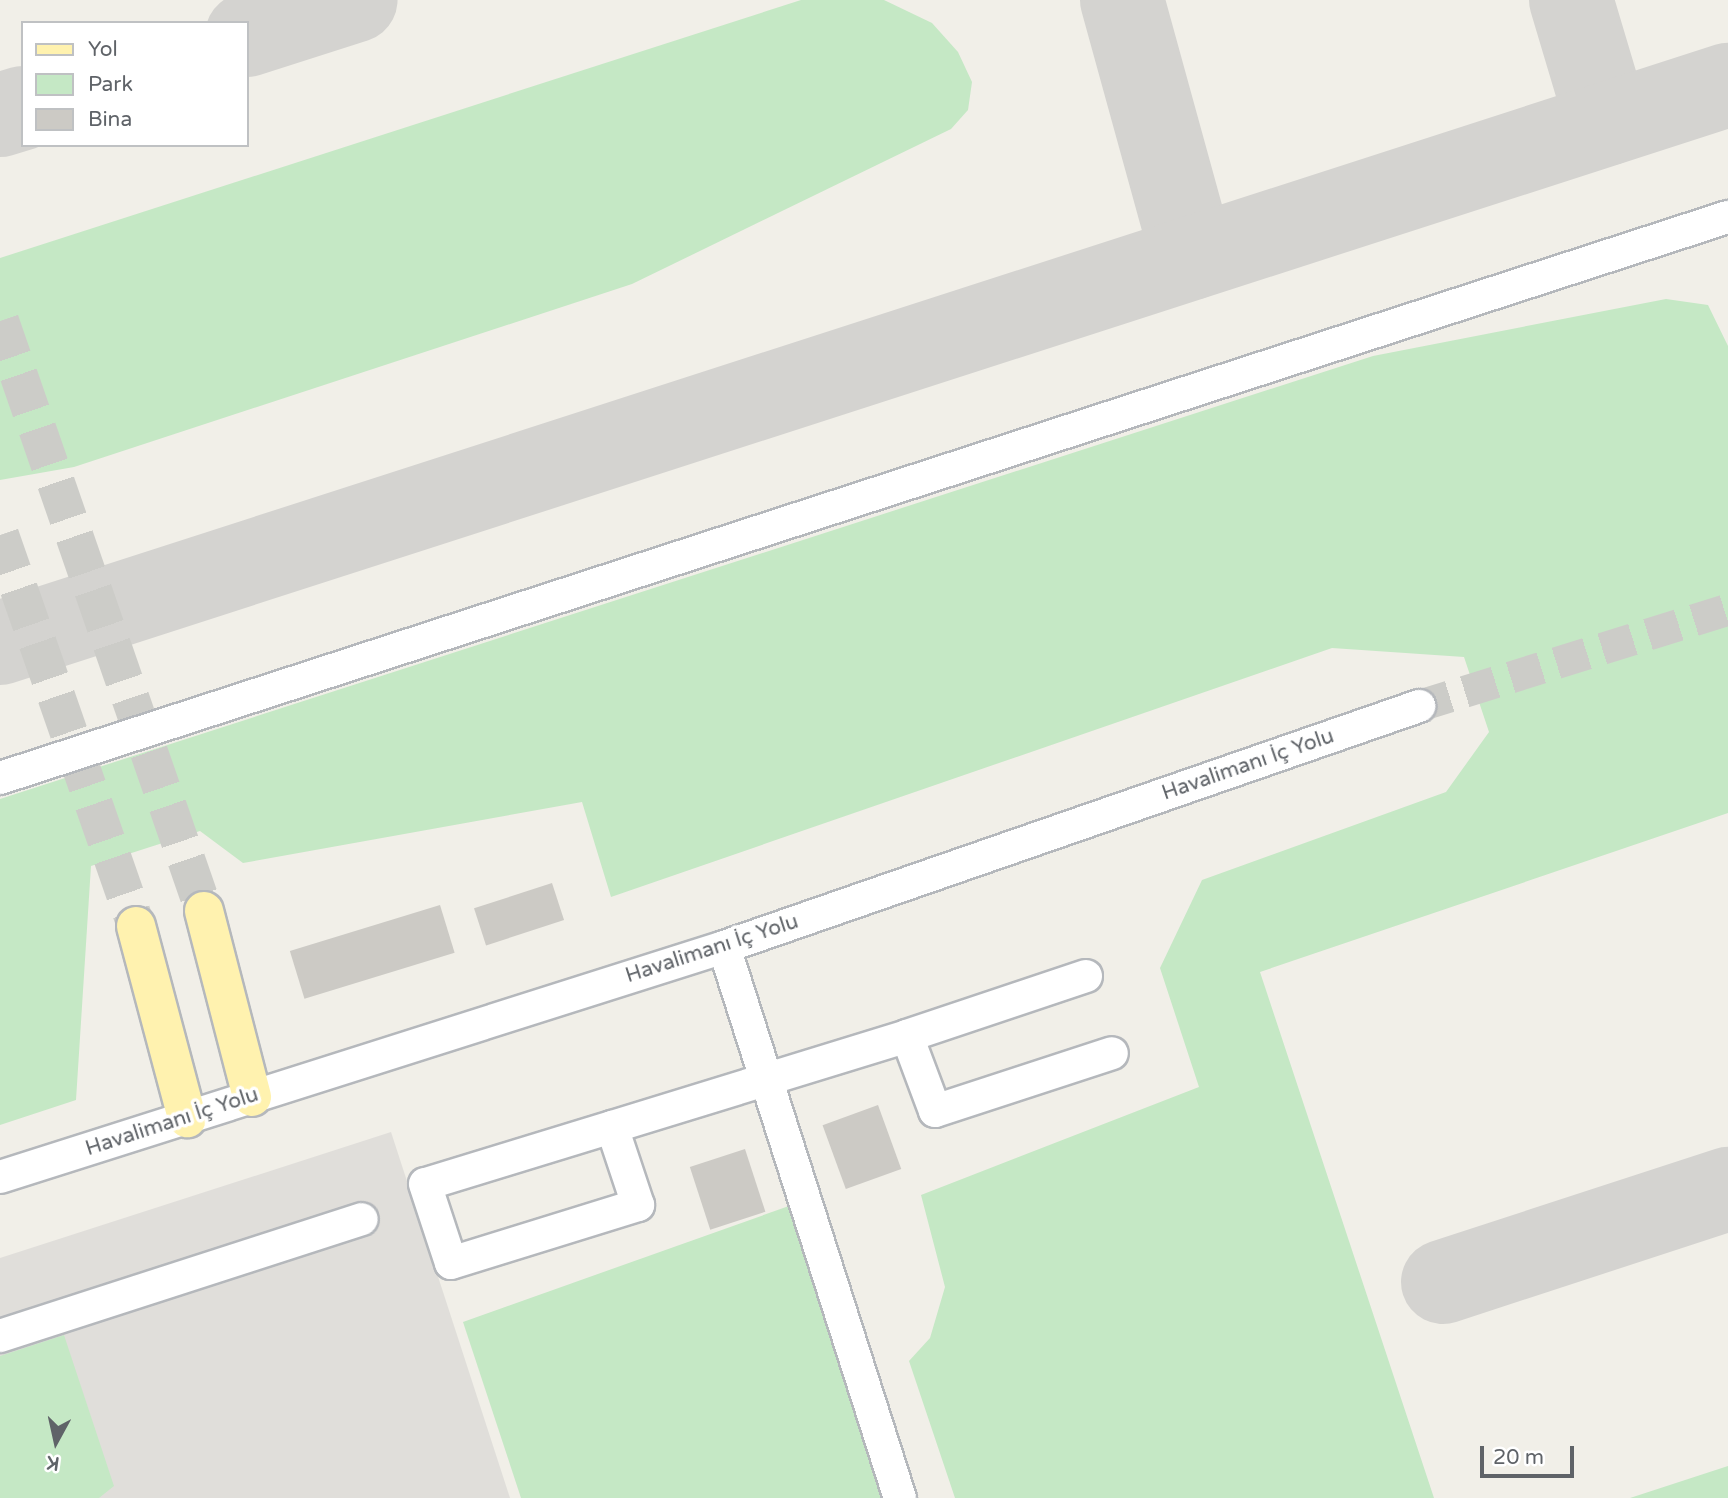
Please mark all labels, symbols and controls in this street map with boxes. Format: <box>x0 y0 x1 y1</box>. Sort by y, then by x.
legend <box>21 21 248 147</box>
text: Yol <box>88 37 118 62</box>
text: Park <box>88 72 133 97</box>
text: Bina <box>88 107 132 132</box>
street label: Havalimanı İç Yolu <box>1159 724 1337 806</box>
street label: Havalimanı İç Yolu <box>622 909 802 989</box>
street label: Havalimanı İç Yolu <box>82 1082 262 1162</box>
north arrow <box>21 1407 91 1477</box>
scale bar <box>1483 1432 1578 1476</box>
text: 20 m <box>1493 1445 1544 1470</box>
text: K <box>45 1451 61 1475</box>

